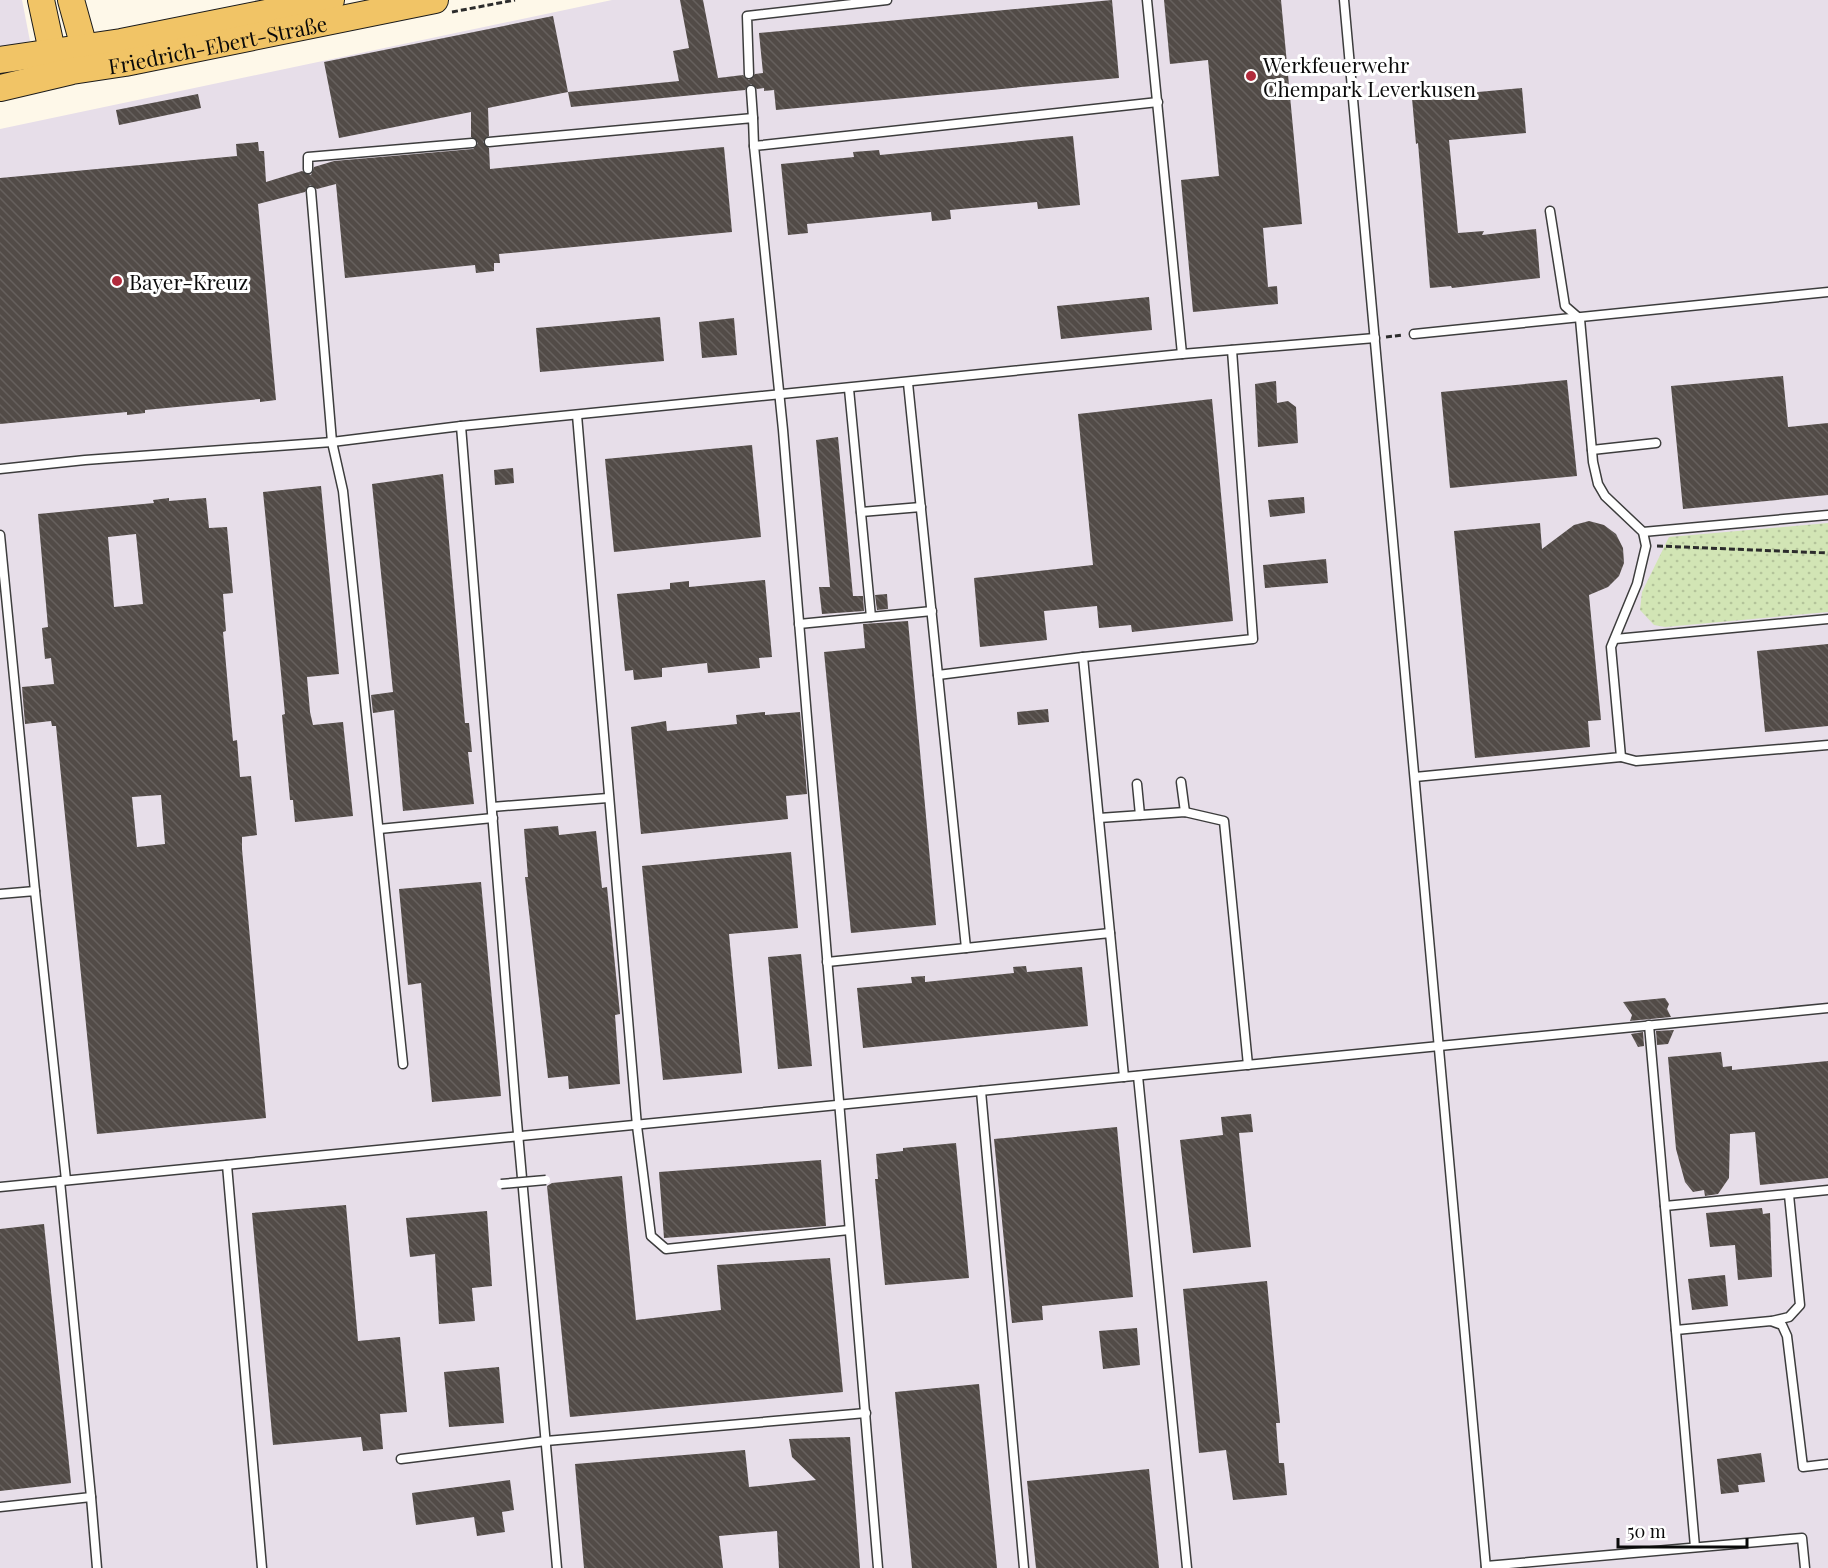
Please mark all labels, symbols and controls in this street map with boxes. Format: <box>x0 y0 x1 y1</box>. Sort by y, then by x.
street label: Friedrich-Ebert-Straße <box>106 8 329 79</box>
place label: Werkfeuerwehr Chempark Leverkusen <box>1262 50 1476 102</box>
marker: Werkfeuerwehr Chempark Leverkusen <box>1244 69 1258 83</box>
place label: Bayer-Kreuz <box>129 267 248 295</box>
marker: Bayer-Kreuz <box>110 274 124 288</box>
scale bar <box>1618 1511 1747 1549</box>
text: 50 m <box>1627 1519 1666 1543</box>

